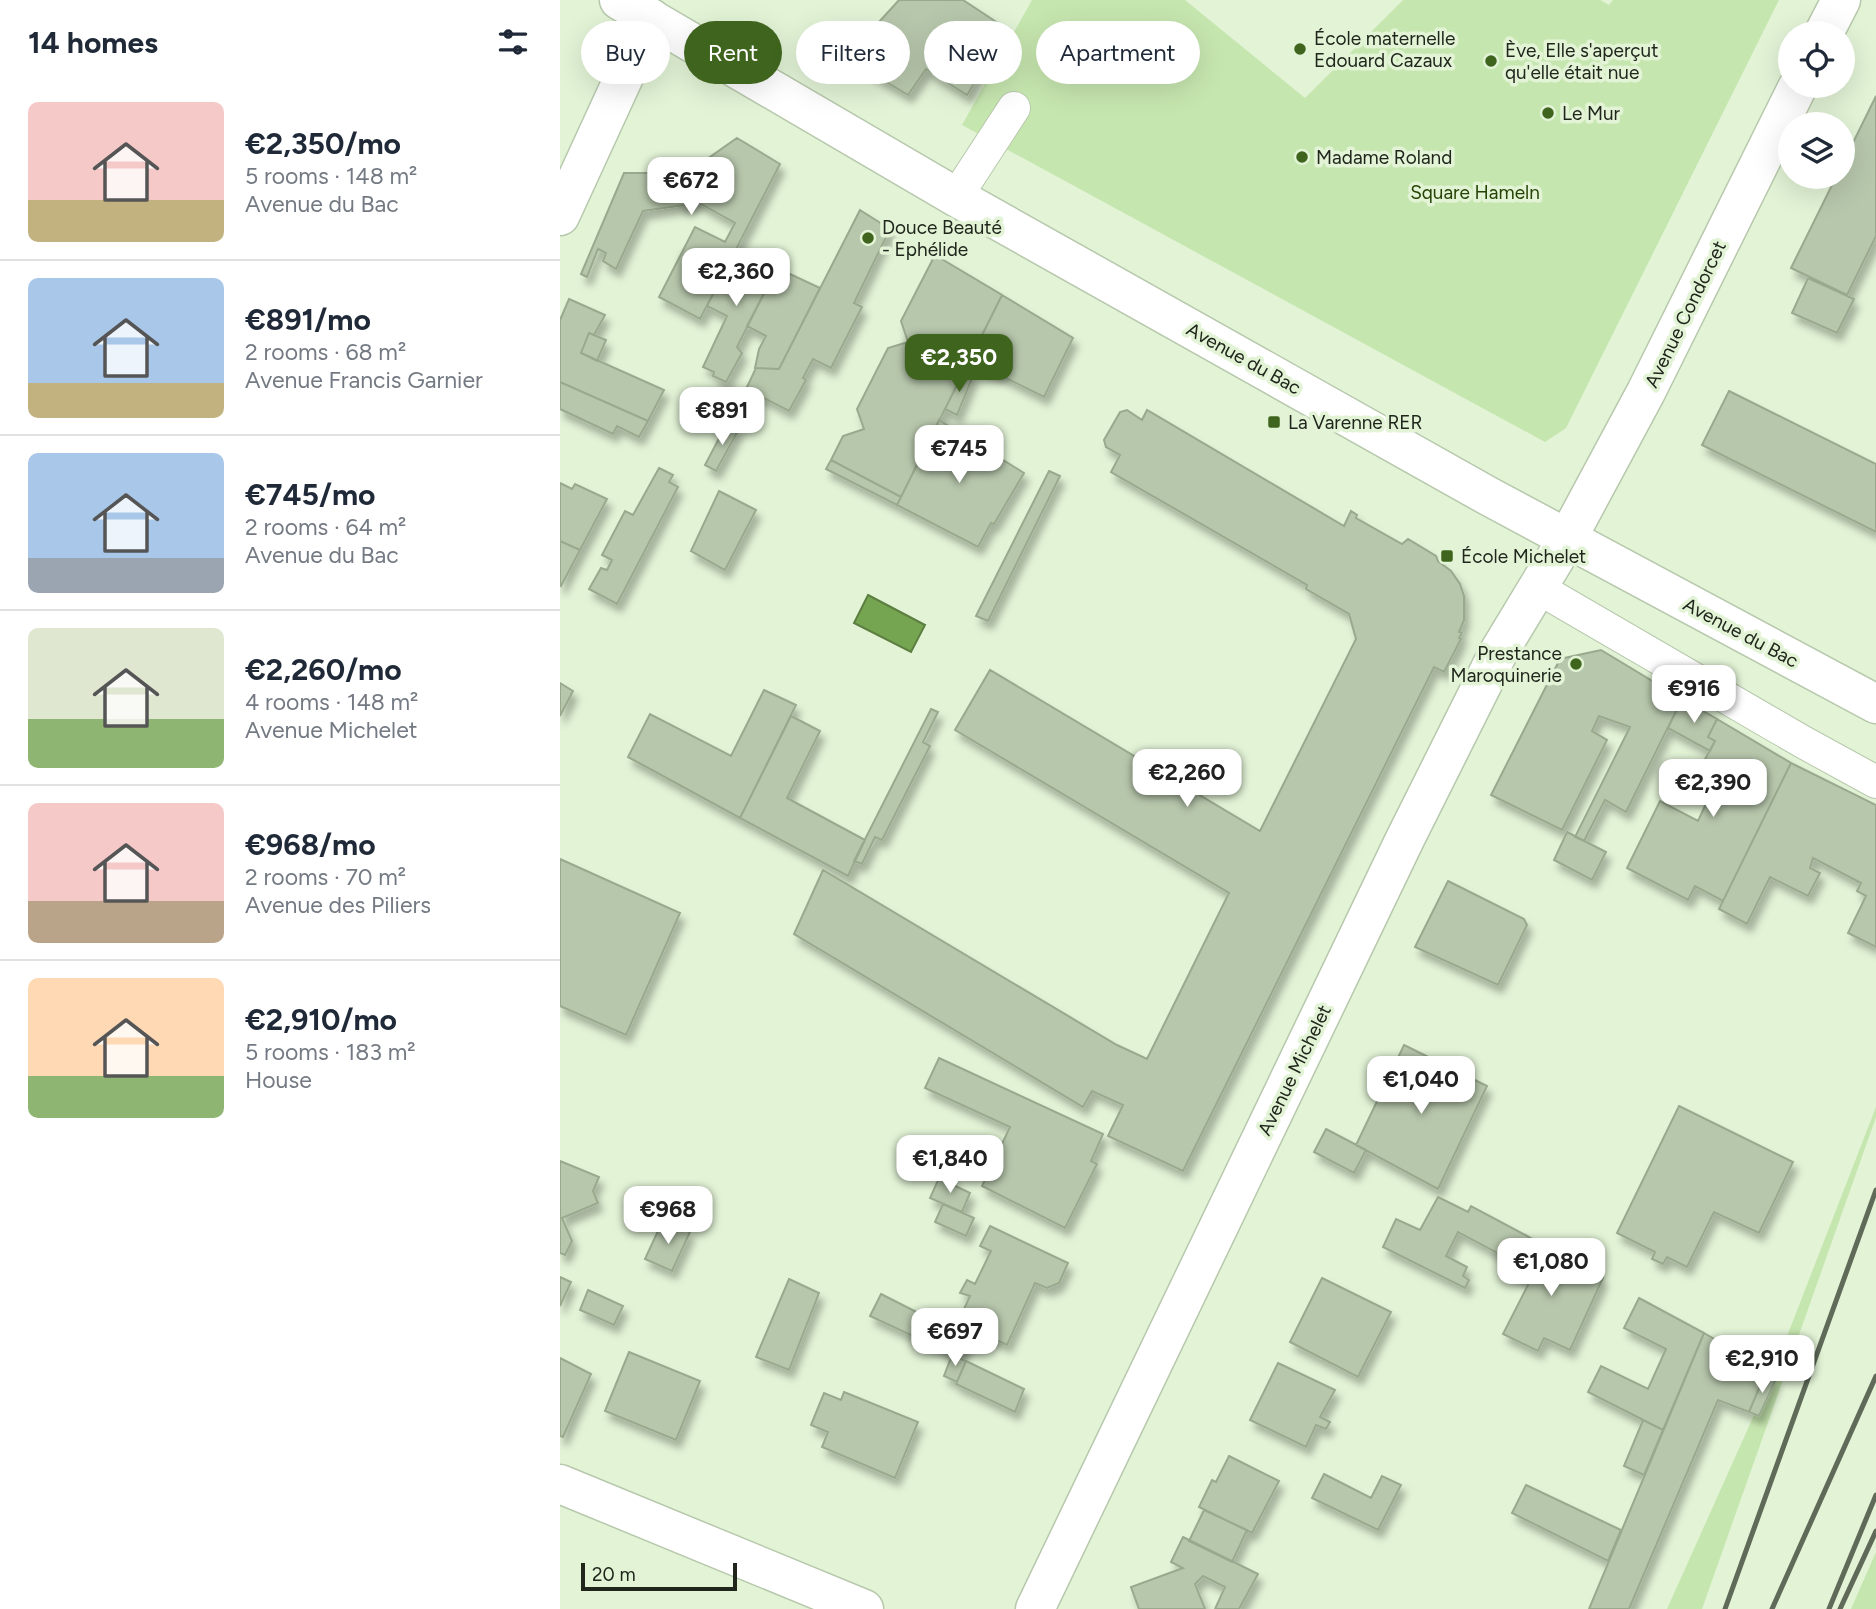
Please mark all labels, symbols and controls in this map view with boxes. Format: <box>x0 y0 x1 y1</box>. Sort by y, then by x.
chip: Buy <box>581 21 670 84</box>
chip: Rent <box>684 21 782 84</box>
chip: Filters <box>796 21 910 84</box>
chip: New <box>924 21 1022 84</box>
chip: Apartment <box>1036 21 1200 84</box>
map controls <box>1778 21 1855 189</box>
button: locate <box>1778 21 1855 98</box>
icon: filters <box>494 23 532 61</box>
text: 14 homes <box>28 24 158 61</box>
place label: École maternelle Edouard Cazaux <box>1314 27 1455 72</box>
place label: Ève, Elle s'aperçut qu'elle était nue <box>1505 39 1658 84</box>
marker: École maternelle Edouard Cazaux <box>1292 41 1308 57</box>
marker: Ève, Elle s'aperçut qu'elle était nue <box>1483 53 1499 69</box>
place label: Le Mur <box>1562 102 1621 125</box>
marker: Le Mur <box>1540 105 1556 121</box>
button: layers <box>1778 112 1855 189</box>
text: €2,350/mo <box>245 125 401 162</box>
icon: home <box>84 130 168 214</box>
place label: Madame Roland <box>1316 146 1452 169</box>
marker: Madame Roland <box>1294 149 1310 165</box>
pin: €672 <box>650 158 732 217</box>
text: 5 rooms · 148 m² <box>245 162 417 190</box>
text: €672 <box>663 166 719 194</box>
park label: Square Hameln <box>1410 181 1540 204</box>
text: Avenue du Bac <box>245 190 399 218</box>
place label: Douce Beauté - Ephélide <box>882 216 1002 261</box>
marker: Douce Beauté - Ephélide <box>860 230 876 246</box>
street label: Avenue Condorcet <box>1640 237 1731 391</box>
pin: €2,360 <box>679 248 793 308</box>
text: €2,360 <box>698 257 774 285</box>
text: €891/mo <box>245 301 371 338</box>
icon: home <box>84 306 168 390</box>
street label: Avenue du Bac <box>1183 318 1305 399</box>
pin: €2,350 <box>902 334 1016 394</box>
text: 2 rooms · 68 m² <box>245 338 406 366</box>
text: €2,350 <box>921 343 997 371</box>
text: Avenue Francis Garnier <box>245 366 483 394</box>
pin: €891 <box>681 388 763 447</box>
text: €891 <box>695 396 749 424</box>
place label: La Varenne RER <box>1288 411 1423 434</box>
marker: La Varenne RER <box>1266 414 1282 430</box>
pin: €745 <box>918 426 1000 485</box>
text: €745 <box>931 434 987 462</box>
text: €745/mo <box>245 476 376 513</box>
icon: home <box>84 481 168 565</box>
text: 2 rooms · 64 m² <box>245 513 406 541</box>
text: Avenue du Bac <box>245 541 399 569</box>
place label: École Michelet <box>1461 545 1586 568</box>
marker: École Michelet <box>1439 548 1455 564</box>
street label: Avenue du Bac <box>1679 592 1802 672</box>
place label: Prestance Maroquinerie <box>1451 642 1562 687</box>
text: €2,260/mo <box>245 651 402 688</box>
icon: home <box>84 656 168 740</box>
marker: Prestance Maroquinerie <box>1568 656 1584 672</box>
pin: €916 <box>1653 666 1735 725</box>
text: €916 <box>1668 674 1720 702</box>
text: 4 rooms · 148 m² <box>245 688 418 716</box>
text: Avenue Michelet <box>245 716 417 744</box>
pin: €2,260 <box>1130 750 1244 809</box>
text: €2,260 <box>1149 758 1225 786</box>
pin: €2,390 <box>1656 760 1770 819</box>
text: €2,390 <box>1675 768 1751 796</box>
text: €968/mo <box>245 826 376 863</box>
icon: home <box>84 831 168 915</box>
text: 2 rooms · 70 m² <box>245 863 406 891</box>
text: Avenue des Piliers <box>245 891 431 919</box>
text: €2,910/mo <box>245 1001 397 1038</box>
street label: Avenue Michelet <box>1253 1001 1336 1139</box>
icon: home <box>84 1006 168 1090</box>
text: 5 rooms · 183 m² <box>245 1038 416 1066</box>
pin: €1,040 <box>1364 1056 1478 1116</box>
text: €1,040 <box>1383 1065 1459 1093</box>
text: House <box>245 1066 312 1094</box>
pin: €1,840 <box>893 1136 1007 1195</box>
text: €1,840 <box>912 1144 988 1172</box>
pin: €968 <box>627 1186 709 1246</box>
text: €968 <box>640 1195 696 1223</box>
pin: €1,080 <box>1494 1238 1608 1298</box>
text: €1,080 <box>1513 1247 1589 1275</box>
pin: €697 <box>914 1308 996 1368</box>
text: €697 <box>927 1317 983 1345</box>
pin: €2,910 <box>1705 1336 1819 1395</box>
text: €2,910 <box>1725 1344 1799 1372</box>
scale bar <box>581 1560 737 1592</box>
text: 20 m <box>592 1563 636 1586</box>

